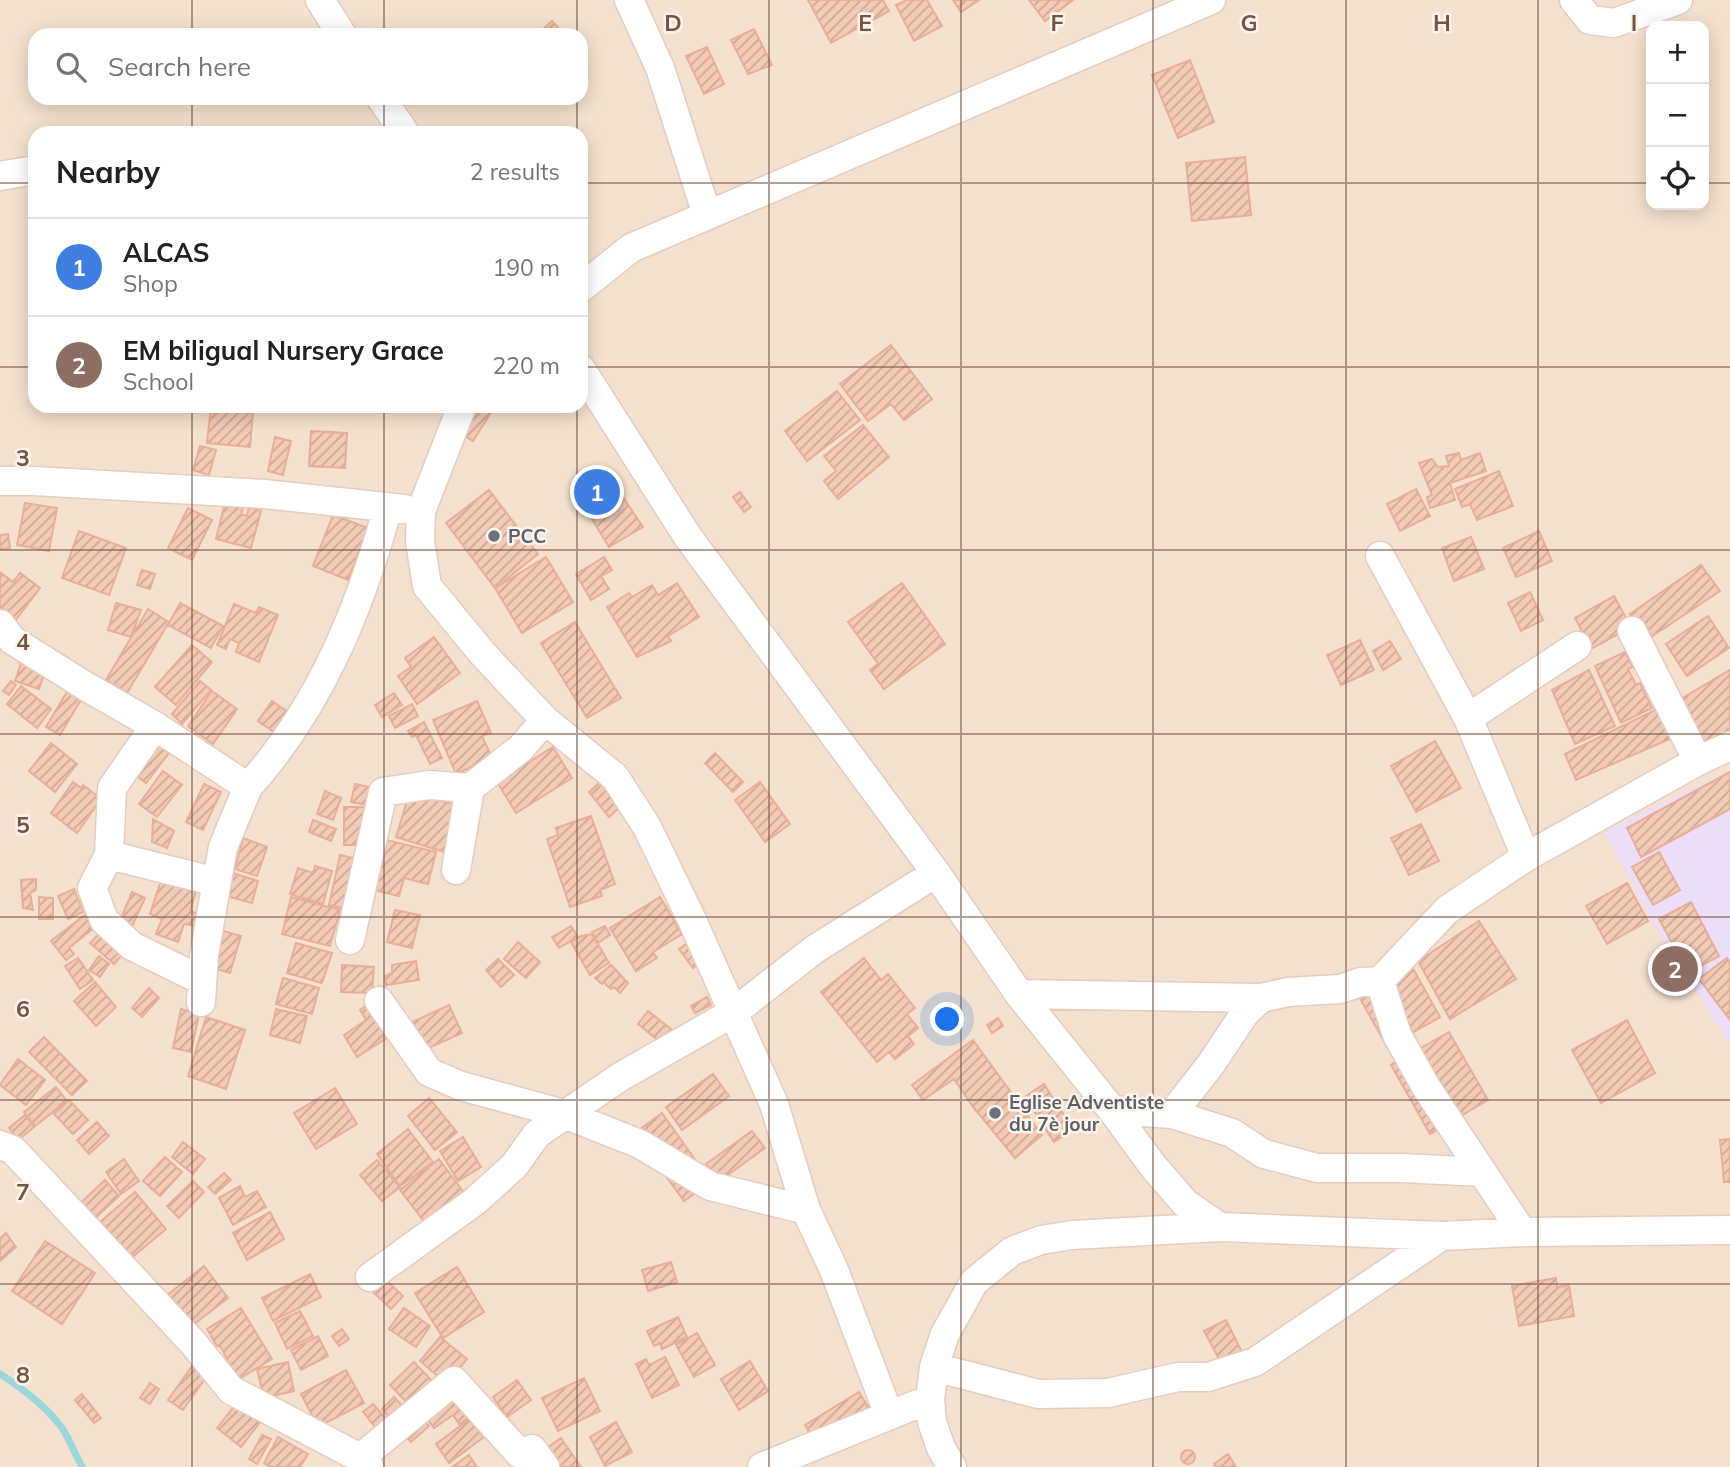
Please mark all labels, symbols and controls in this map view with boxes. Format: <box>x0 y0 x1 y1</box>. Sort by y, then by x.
text: D <box>664 8 682 37</box>
text: E <box>858 8 872 37</box>
text: F <box>1050 8 1064 37</box>
text: G <box>1240 8 1258 37</box>
text: H <box>1433 8 1451 37</box>
text: I <box>1631 8 1637 37</box>
map controls <box>1646 21 1709 210</box>
button: + <box>1646 21 1709 84</box>
search box <box>28 28 588 105</box>
icon: search <box>52 48 90 86</box>
text: Search here <box>108 50 251 83</box>
button: − <box>1646 84 1709 147</box>
button: locate <box>1646 147 1709 210</box>
text: Nearby <box>56 153 160 191</box>
text: 2 results <box>470 157 560 186</box>
text: ALCAS <box>123 236 210 269</box>
text: 1 <box>72 253 86 282</box>
text: 190 m <box>492 253 560 282</box>
text: Shop <box>123 269 178 298</box>
text: EM biligual Nursery Grace <box>123 334 444 367</box>
text: 2 <box>72 351 86 380</box>
text: 220 m <box>492 351 560 380</box>
text: School <box>123 367 194 396</box>
text: 3 <box>16 443 30 472</box>
pin: 1 <box>574 466 620 518</box>
place label: PCC <box>508 524 546 548</box>
marker: PCC <box>486 528 502 544</box>
text: 4 <box>16 627 30 656</box>
text: 5 <box>16 810 30 839</box>
pin: 2 <box>1652 943 1698 995</box>
text: 6 <box>16 994 30 1023</box>
your location <box>930 1002 964 1036</box>
place label: Eglise Adventiste du 7è jour <box>1009 1090 1164 1136</box>
marker: Eglise Adventiste du 7è jour <box>987 1105 1003 1121</box>
text: 7 <box>16 1177 30 1206</box>
text: 8 <box>16 1360 30 1389</box>

